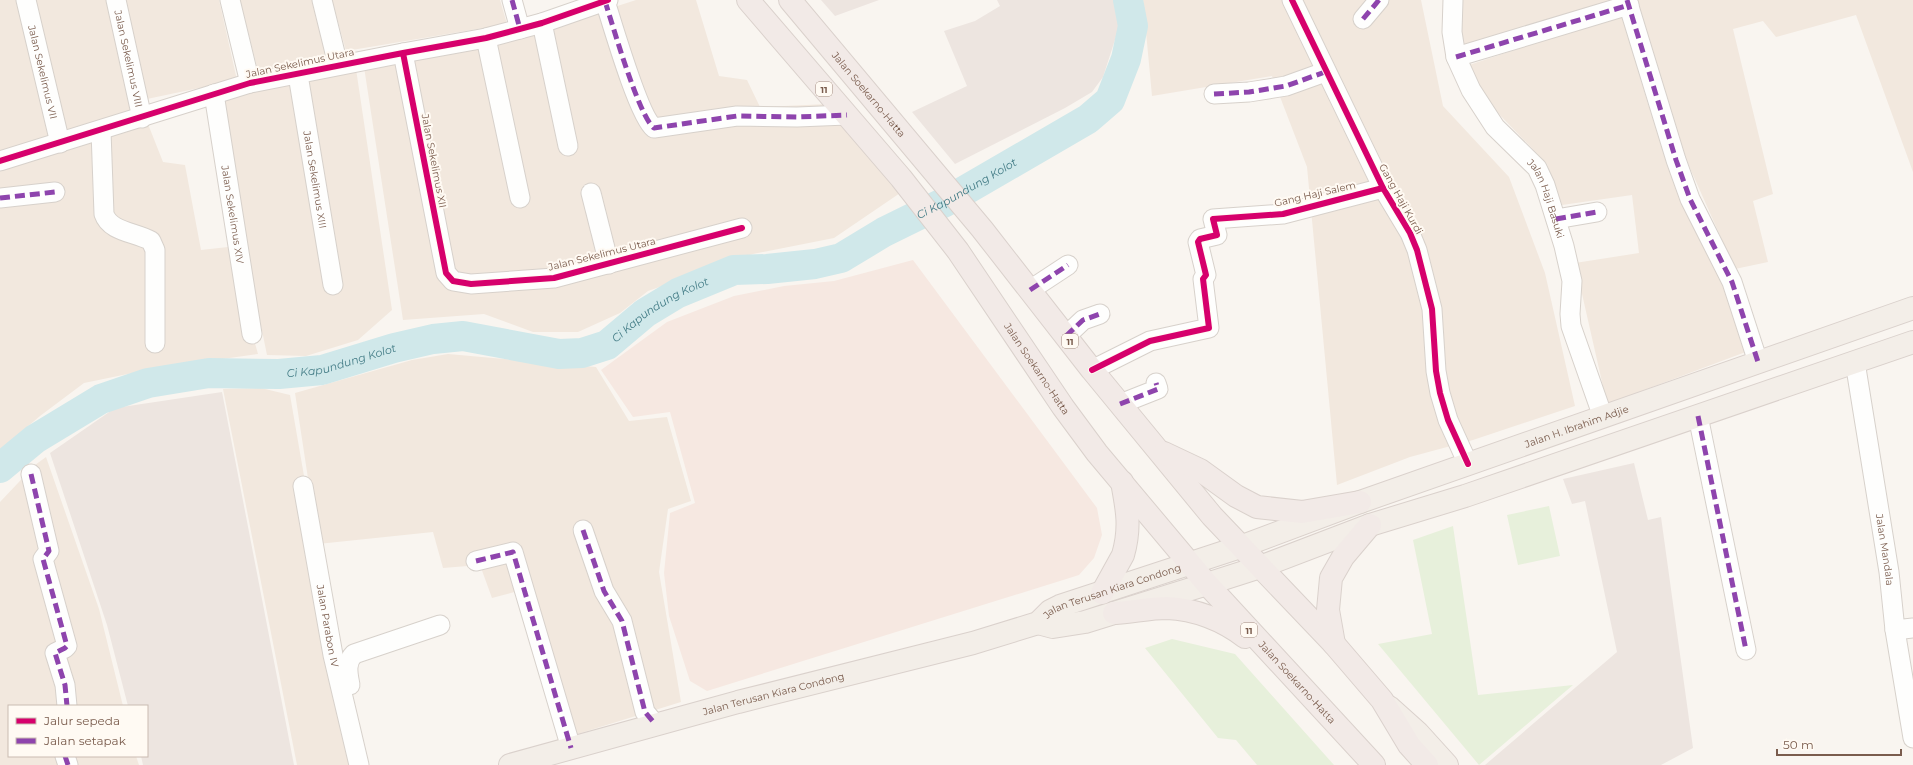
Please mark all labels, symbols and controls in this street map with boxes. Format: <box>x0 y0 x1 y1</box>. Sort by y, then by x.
street label: Jalan Sekelimus VIII <box>112 8 146 108</box>
street label: Jalan Sekelimus VII <box>25 23 61 120</box>
street label: Jalan Sekelimus Utara <box>244 45 355 81</box>
street label: Jalan Soekarno-Hatta <box>829 48 909 140</box>
road number: 11 <box>816 82 832 96</box>
street label: Jalan Sekelimus XII <box>418 112 449 209</box>
street label: Jalan Sekelimus XIII <box>301 129 330 229</box>
water label: Ci Kapundung Kolot <box>914 155 1020 222</box>
street label: Jalan Haji Basuki <box>1524 155 1568 240</box>
street label: Gang Haji Kurdi <box>1376 161 1426 237</box>
street label: Jalan Sekelimus XIV <box>219 163 247 265</box>
street label: Gang Haji Salem <box>1273 178 1357 210</box>
street label: Jalan Sekelimus Utara <box>546 234 657 274</box>
water label: Ci Kapundung Kolot <box>609 274 711 345</box>
street label: Jalan Soekarno-Hatta <box>1001 319 1073 417</box>
road number: 11 <box>1062 334 1078 348</box>
water label: Ci Kapundung Kolot <box>286 341 398 380</box>
street label: Jalan H. Ibrahim Adjie <box>1522 402 1630 451</box>
street label: Jalan Mandala <box>1873 512 1897 586</box>
street label: Jalan Terusan Kiara Condong <box>1039 560 1183 622</box>
street label: Jalan Parabon IV <box>314 582 342 668</box>
road number: 11 <box>1241 623 1257 637</box>
street label: Jalan Soekarno-Hatta <box>1255 637 1339 726</box>
street label: Jalan Terusan Kiara Condong <box>700 669 846 718</box>
legend <box>8 705 148 757</box>
text: Jalur sepeda <box>43 713 120 728</box>
scale bar <box>1777 731 1901 757</box>
text: Jalan setapak <box>43 733 127 748</box>
text: 50 m <box>1783 737 1814 752</box>

